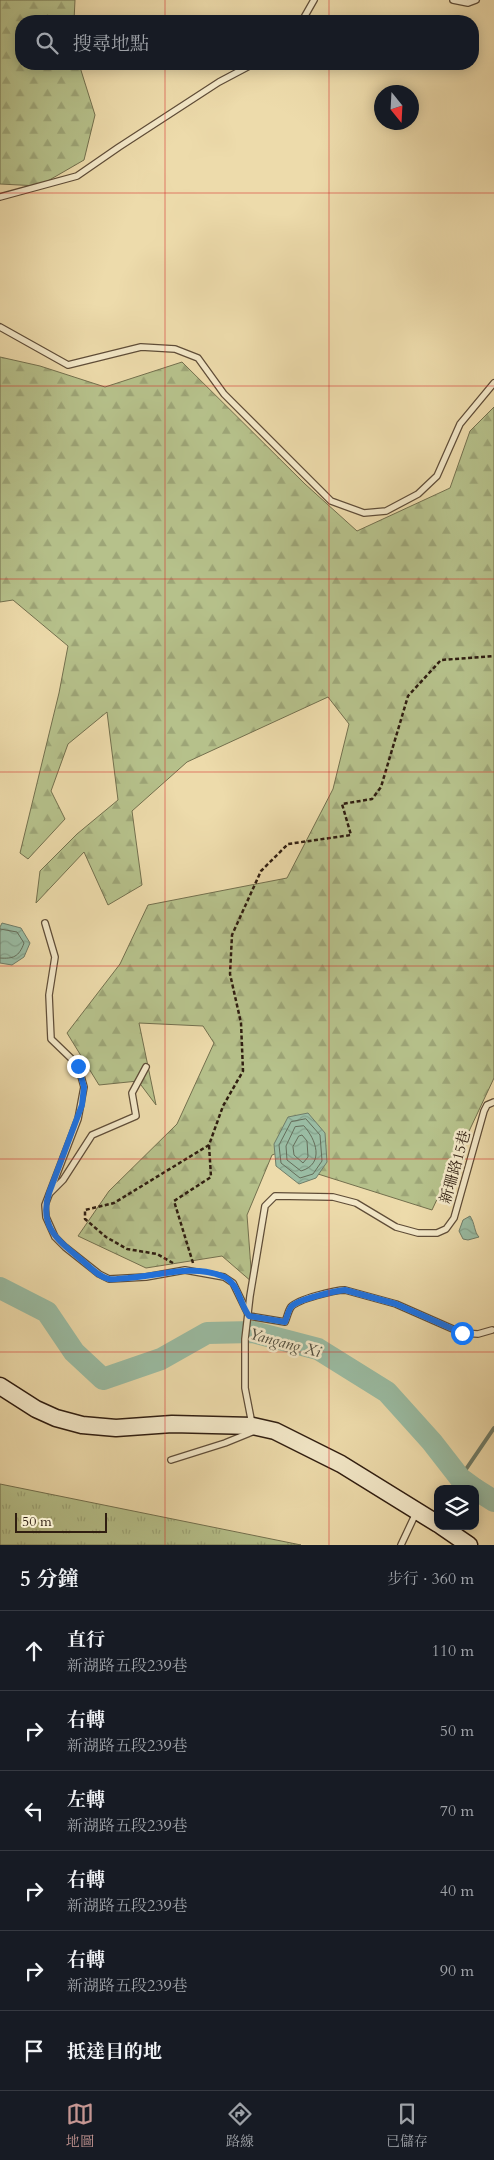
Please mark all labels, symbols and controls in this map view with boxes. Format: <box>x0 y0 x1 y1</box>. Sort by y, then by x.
search box <box>15 15 479 70</box>
icon: search <box>33 29 61 57</box>
text: 搜尋地點 <box>73 31 149 57</box>
north arrow <box>374 85 419 130</box>
route end <box>67 1055 90 1078</box>
street label: 新珊路15巷 <box>435 1128 475 1206</box>
route start <box>451 1322 474 1345</box>
water label: Yangang Xi <box>247 1323 324 1363</box>
map controls <box>434 1485 479 1530</box>
button: layers <box>434 1485 479 1530</box>
scale bar <box>15 1510 108 1533</box>
text: 50 m <box>22 1512 52 1531</box>
text: 5 分鐘 <box>20 1565 78 1594</box>
text: 步行 · 360 m <box>387 1568 474 1590</box>
text: 直行 <box>67 1627 105 1653</box>
icon: ahead <box>20 1637 48 1665</box>
text: 110 m <box>432 1640 474 1662</box>
text: 新湖路五段239巷 <box>67 1655 188 1677</box>
text: 右轉 <box>67 1707 105 1733</box>
icon: right <box>20 1717 48 1745</box>
text: 50 m <box>440 1720 474 1742</box>
text: 新湖路五段239巷 <box>67 1735 188 1757</box>
text: 左轉 <box>67 1787 105 1813</box>
icon: left <box>20 1797 48 1825</box>
text: 70 m <box>440 1800 474 1822</box>
text: 新湖路五段239巷 <box>67 1815 188 1837</box>
text: 右轉 <box>67 1867 105 1893</box>
icon: right <box>20 1877 48 1905</box>
text: 40 m <box>440 1880 474 1902</box>
text: 新湖路五段239巷 <box>67 1895 188 1917</box>
text: 右轉 <box>67 1947 105 1973</box>
icon: right <box>20 1957 48 1985</box>
text: 90 m <box>440 1960 474 1982</box>
text: 新湖路五段239巷 <box>67 1975 188 1997</box>
icon: arrive <box>20 2037 48 2065</box>
text: 抵達目的地 <box>67 2039 162 2065</box>
tab: 地圖 <box>66 2100 94 2151</box>
tab: 路線 <box>226 2100 254 2151</box>
tab: 已儲存 <box>386 2100 428 2151</box>

